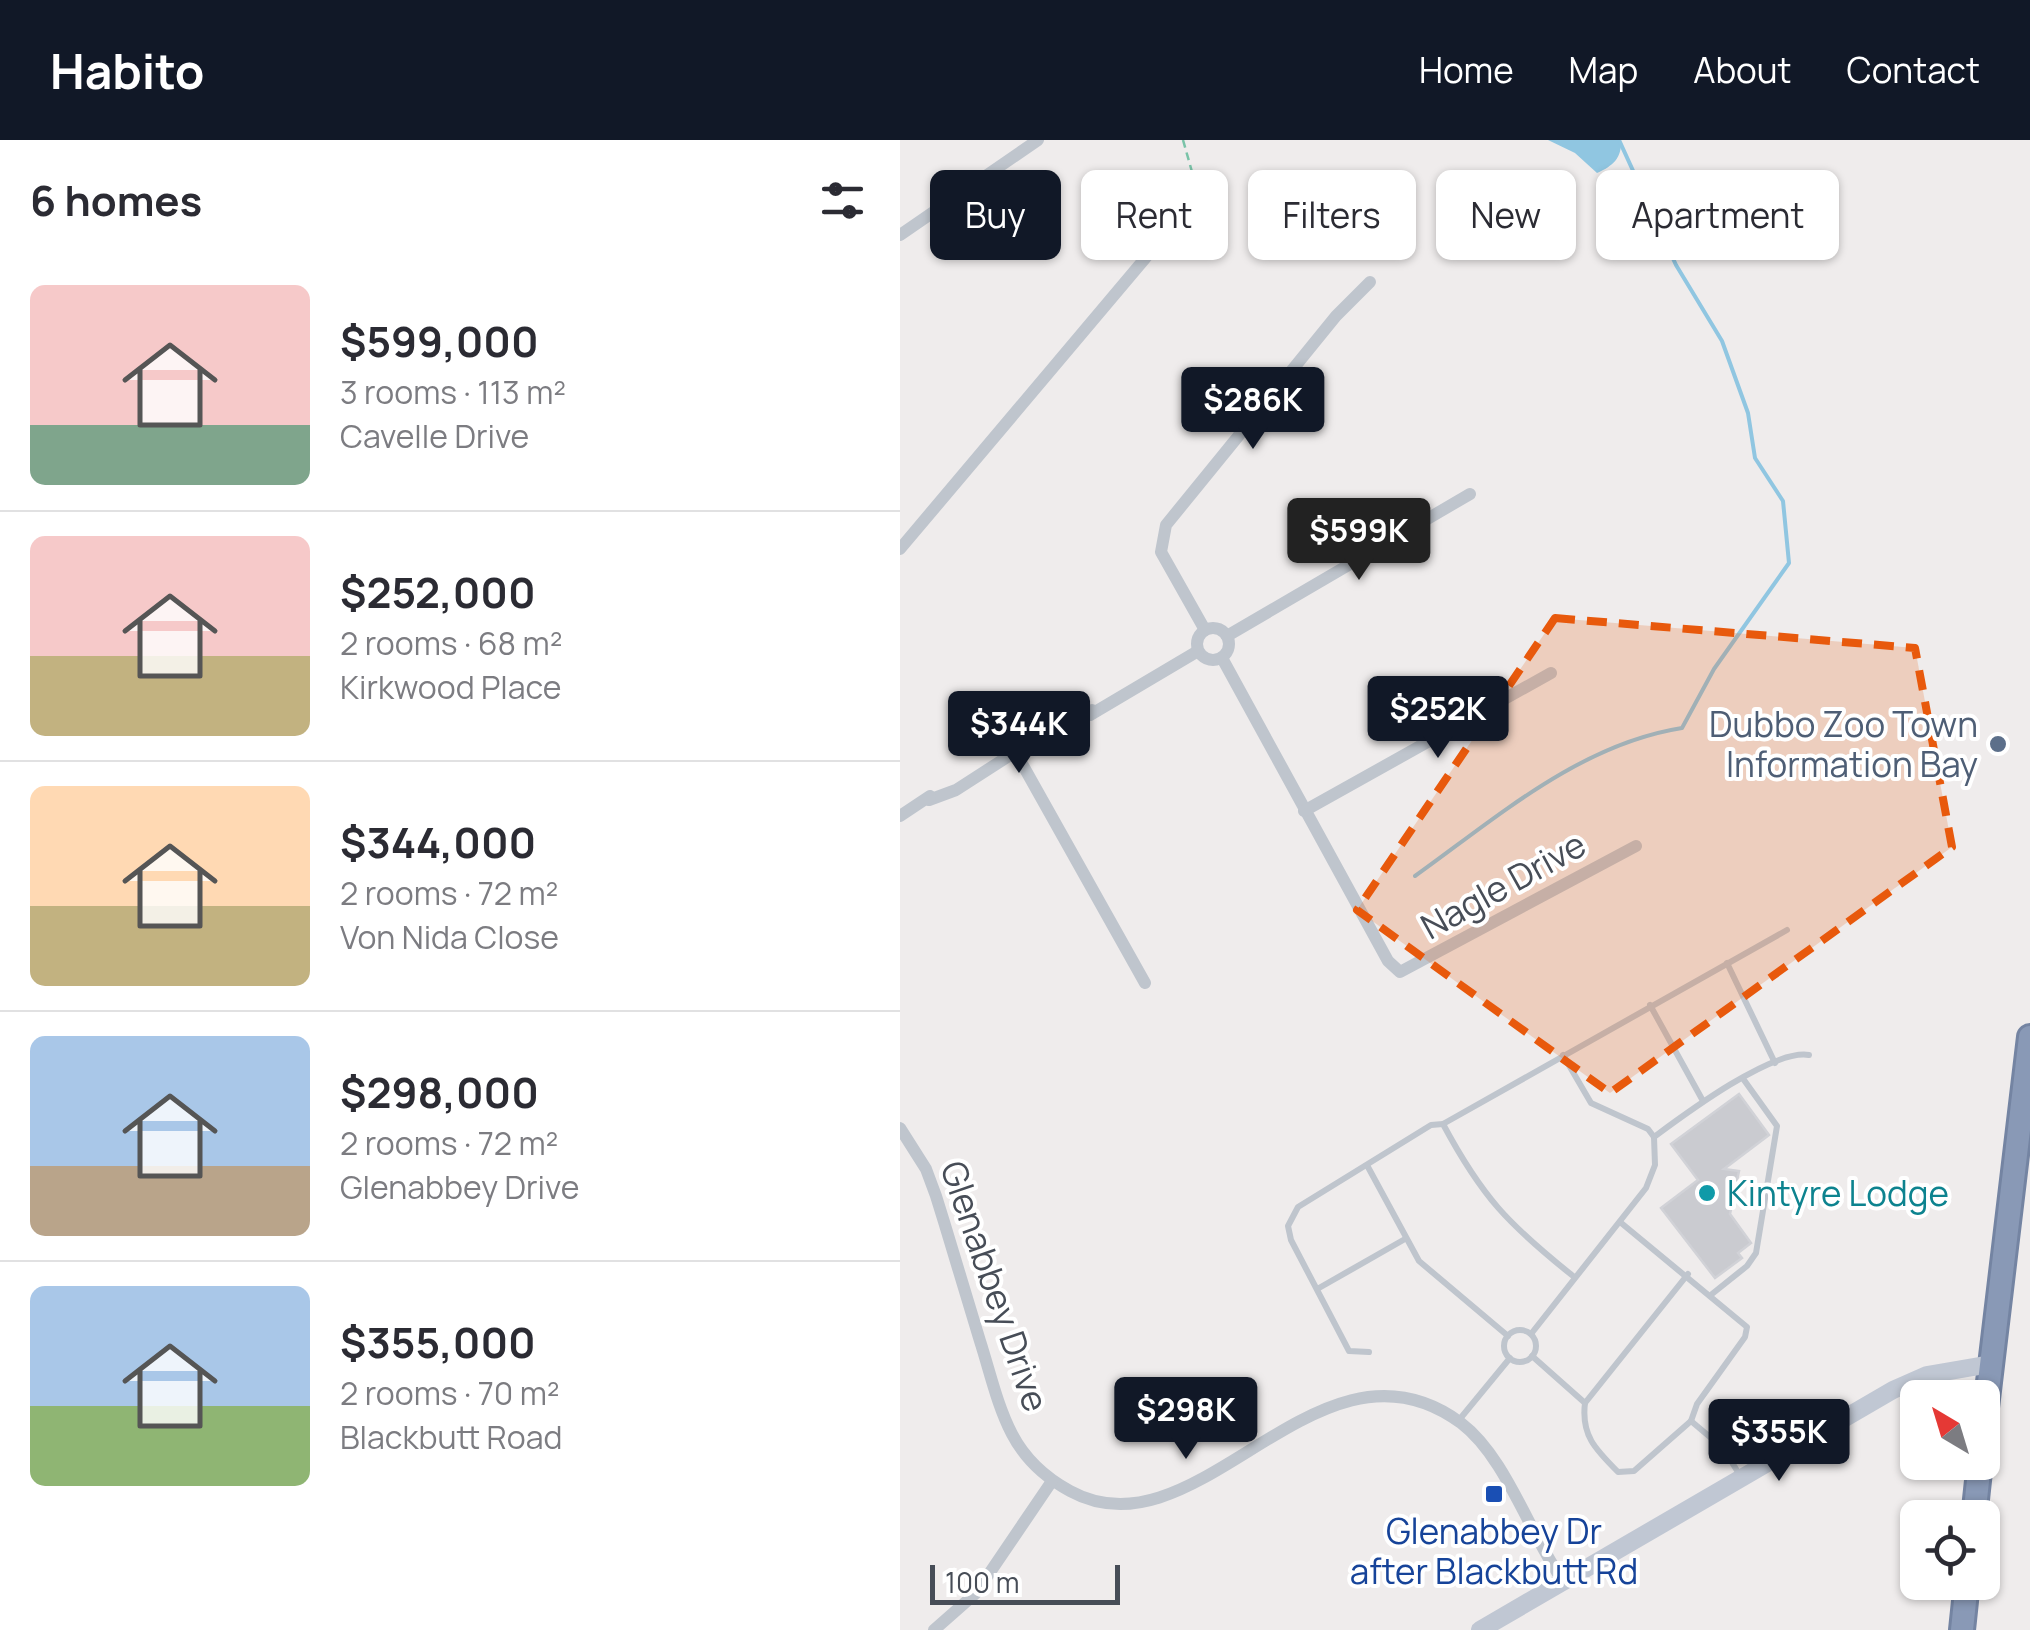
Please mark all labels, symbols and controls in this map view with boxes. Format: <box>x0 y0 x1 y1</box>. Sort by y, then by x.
text: Habito <box>50 38 204 103</box>
text: Home <box>1419 46 1514 94</box>
text: Map <box>1569 46 1638 94</box>
text: About <box>1693 46 1792 94</box>
text: Contact <box>1847 46 1980 94</box>
chip: Buy <box>930 170 1061 260</box>
chip: Rent <box>1081 170 1228 260</box>
chip: Filters <box>1248 170 1416 260</box>
chip: New <box>1436 170 1576 260</box>
chip: Apartment <box>1596 170 1839 260</box>
text: 6 homes <box>30 171 202 229</box>
icon: filters <box>815 173 870 228</box>
text: $599,000 <box>340 312 539 370</box>
icon: home <box>110 325 230 445</box>
pin: $286K <box>1183 367 1323 452</box>
text: 3 rooms · 113 m² <box>340 370 566 414</box>
text: $286K <box>1203 377 1303 421</box>
text: Cavelle Drive <box>340 414 529 458</box>
pin: $599K <box>1289 498 1429 583</box>
text: $599K <box>1309 508 1409 552</box>
text: $252,000 <box>340 563 536 621</box>
icon: home <box>110 576 230 696</box>
text: 2 rooms · 68 m² <box>340 621 562 665</box>
text: Kirkwood Place <box>340 665 562 709</box>
pin: $252K <box>1368 676 1508 761</box>
text: $252K <box>1390 686 1486 730</box>
pin: $344K <box>949 691 1089 776</box>
place label: Dubbo Zoo Town Information Bay <box>1709 700 1978 788</box>
text: $344K <box>970 701 1068 745</box>
marker: Dubbo Zoo Town Information Bay <box>1987 733 2009 755</box>
text: $344,000 <box>340 813 536 871</box>
street label: Nagle Drive <box>1412 820 1594 950</box>
icon: home <box>110 826 230 946</box>
text: 2 rooms · 72 m² <box>340 871 558 915</box>
text: Von Nida Close <box>340 915 559 959</box>
text: $298,000 <box>340 1063 539 1121</box>
icon: home <box>110 1076 230 1196</box>
text: 2 rooms · 72 m² <box>340 1121 558 1165</box>
street label: Glenabbey Drive <box>930 1154 1060 1418</box>
text: Glenabbey Drive <box>340 1165 579 1209</box>
place label: Kintyre Lodge <box>1727 1169 1949 1217</box>
marker: Kintyre Lodge <box>1696 1182 1718 1204</box>
text: $355,000 <box>340 1313 536 1371</box>
icon: home <box>110 1326 230 1446</box>
text: 2 rooms · 70 m² <box>340 1371 560 1415</box>
pin: $298K <box>1116 1377 1256 1462</box>
north arrow <box>1900 1380 2000 1480</box>
map controls <box>1900 1380 2000 1600</box>
text: $298K <box>1136 1387 1236 1431</box>
pin: $355K <box>1709 1399 1849 1484</box>
text: $355K <box>1731 1409 1827 1453</box>
text: Blackbutt Road <box>340 1415 562 1459</box>
marker: Glenabbey Dr after Blackbutt Rd <box>1483 1483 1505 1505</box>
button: locate <box>1900 1500 2000 1600</box>
place label: Glenabbey Dr after Blackbutt Rd <box>1350 1507 1638 1595</box>
scale bar <box>930 1560 1120 1604</box>
text: 100 m <box>945 1563 1019 1601</box>

